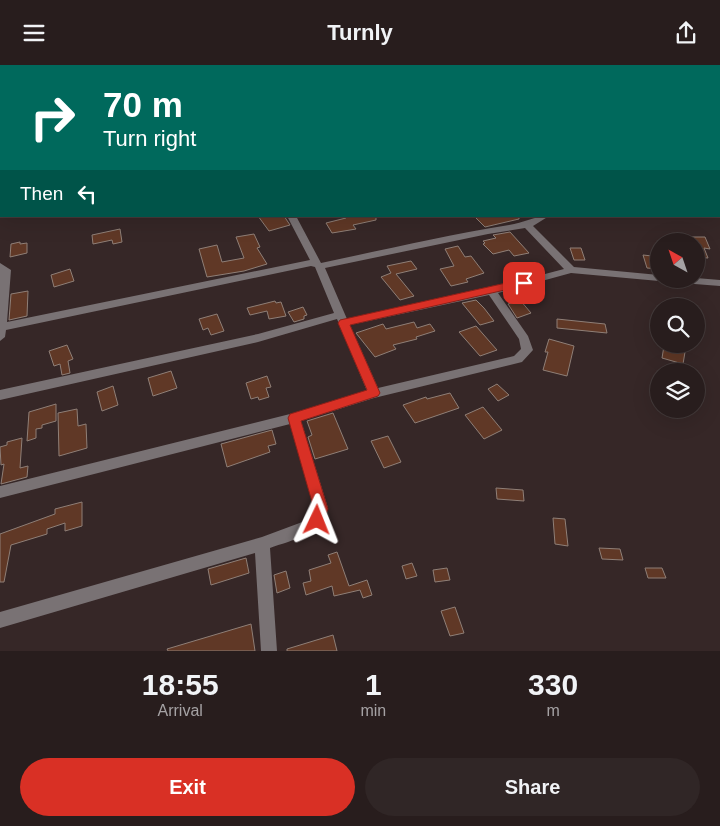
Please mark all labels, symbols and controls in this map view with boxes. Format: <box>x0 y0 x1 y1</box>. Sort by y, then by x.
icon: menu <box>20 19 48 47</box>
icon: share <box>672 19 700 47</box>
text: Turnly <box>327 20 393 45</box>
icon: right <box>20 85 85 150</box>
text: 70 m <box>103 85 183 124</box>
text: Turn right <box>103 126 196 151</box>
icon: left <box>73 180 101 208</box>
text: Then <box>20 183 63 204</box>
north arrow <box>650 233 705 287</box>
map controls <box>650 233 705 418</box>
pin <box>503 262 545 304</box>
icon: arrive <box>510 269 538 297</box>
button: search <box>650 298 705 353</box>
button: layers <box>650 363 705 418</box>
position arrow <box>290 493 342 545</box>
text: 18:55 <box>142 668 219 701</box>
text: 1 <box>365 668 382 701</box>
text: 330 <box>528 668 578 701</box>
text: Arrival <box>158 702 203 719</box>
text: min <box>360 702 386 719</box>
text: m <box>546 702 560 719</box>
button: Exit <box>20 758 355 816</box>
button: Share <box>365 758 700 816</box>

